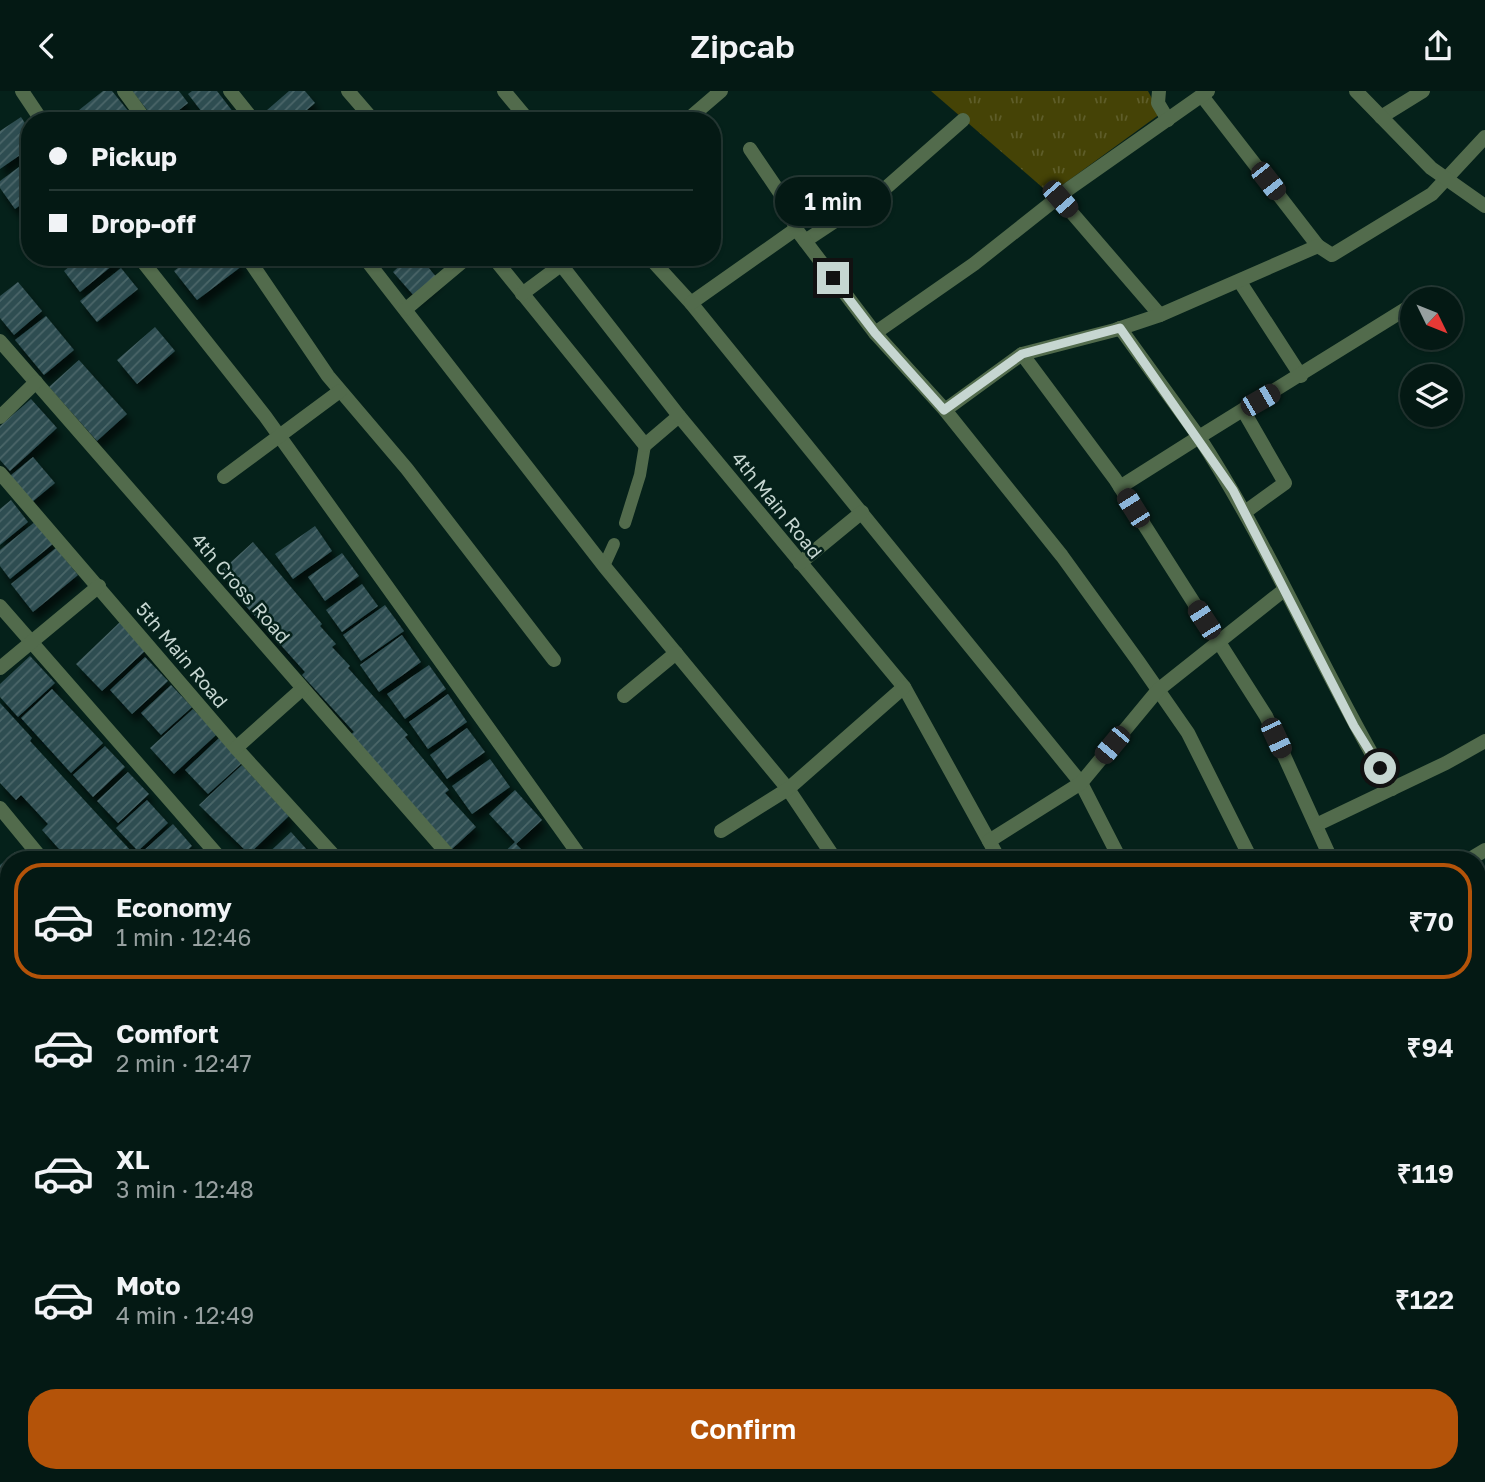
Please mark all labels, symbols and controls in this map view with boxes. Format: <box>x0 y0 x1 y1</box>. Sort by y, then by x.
icon: back <box>28 27 66 65</box>
text: Zipcab <box>690 27 795 65</box>
icon: share <box>1419 27 1457 65</box>
text: Pickup <box>91 141 177 172</box>
car <box>1247 158 1290 204</box>
car <box>1039 176 1082 222</box>
callout: 1 min <box>775 177 891 225</box>
text: 1 min <box>804 187 862 215</box>
text: Drop-off <box>91 208 196 239</box>
route end <box>817 262 849 294</box>
north arrow <box>1400 287 1463 350</box>
map controls <box>1400 287 1463 427</box>
button: layers <box>1400 364 1463 427</box>
car <box>1237 380 1284 420</box>
street label: 4th Main Road <box>727 447 827 563</box>
car <box>1113 485 1154 531</box>
street label: 4th Cross Road <box>187 528 296 648</box>
street label: 5th Main Road <box>132 597 233 712</box>
car <box>1184 597 1225 643</box>
car <box>1258 715 1295 761</box>
car <box>1091 722 1134 768</box>
route start <box>1364 752 1396 784</box>
icon: car <box>32 890 95 953</box>
text: Economy <box>116 892 232 923</box>
text: ₹70 <box>1408 906 1454 937</box>
text: 1 min · 12:46 <box>116 923 251 951</box>
icon: car <box>32 1016 95 1079</box>
text: Comfort <box>116 1018 219 1049</box>
text: ₹94 <box>1407 1032 1454 1063</box>
text: 2 min · 12:47 <box>116 1049 252 1077</box>
icon: car <box>32 1142 95 1205</box>
text: XL <box>116 1144 150 1175</box>
text: ₹119 <box>1397 1158 1454 1189</box>
text: 3 min · 12:48 <box>116 1175 254 1203</box>
icon: car <box>32 1268 95 1331</box>
text: Moto <box>116 1270 181 1301</box>
text: ₹122 <box>1395 1284 1454 1315</box>
text: 4 min · 12:49 <box>116 1301 254 1329</box>
button: Confirm <box>28 1389 1458 1469</box>

